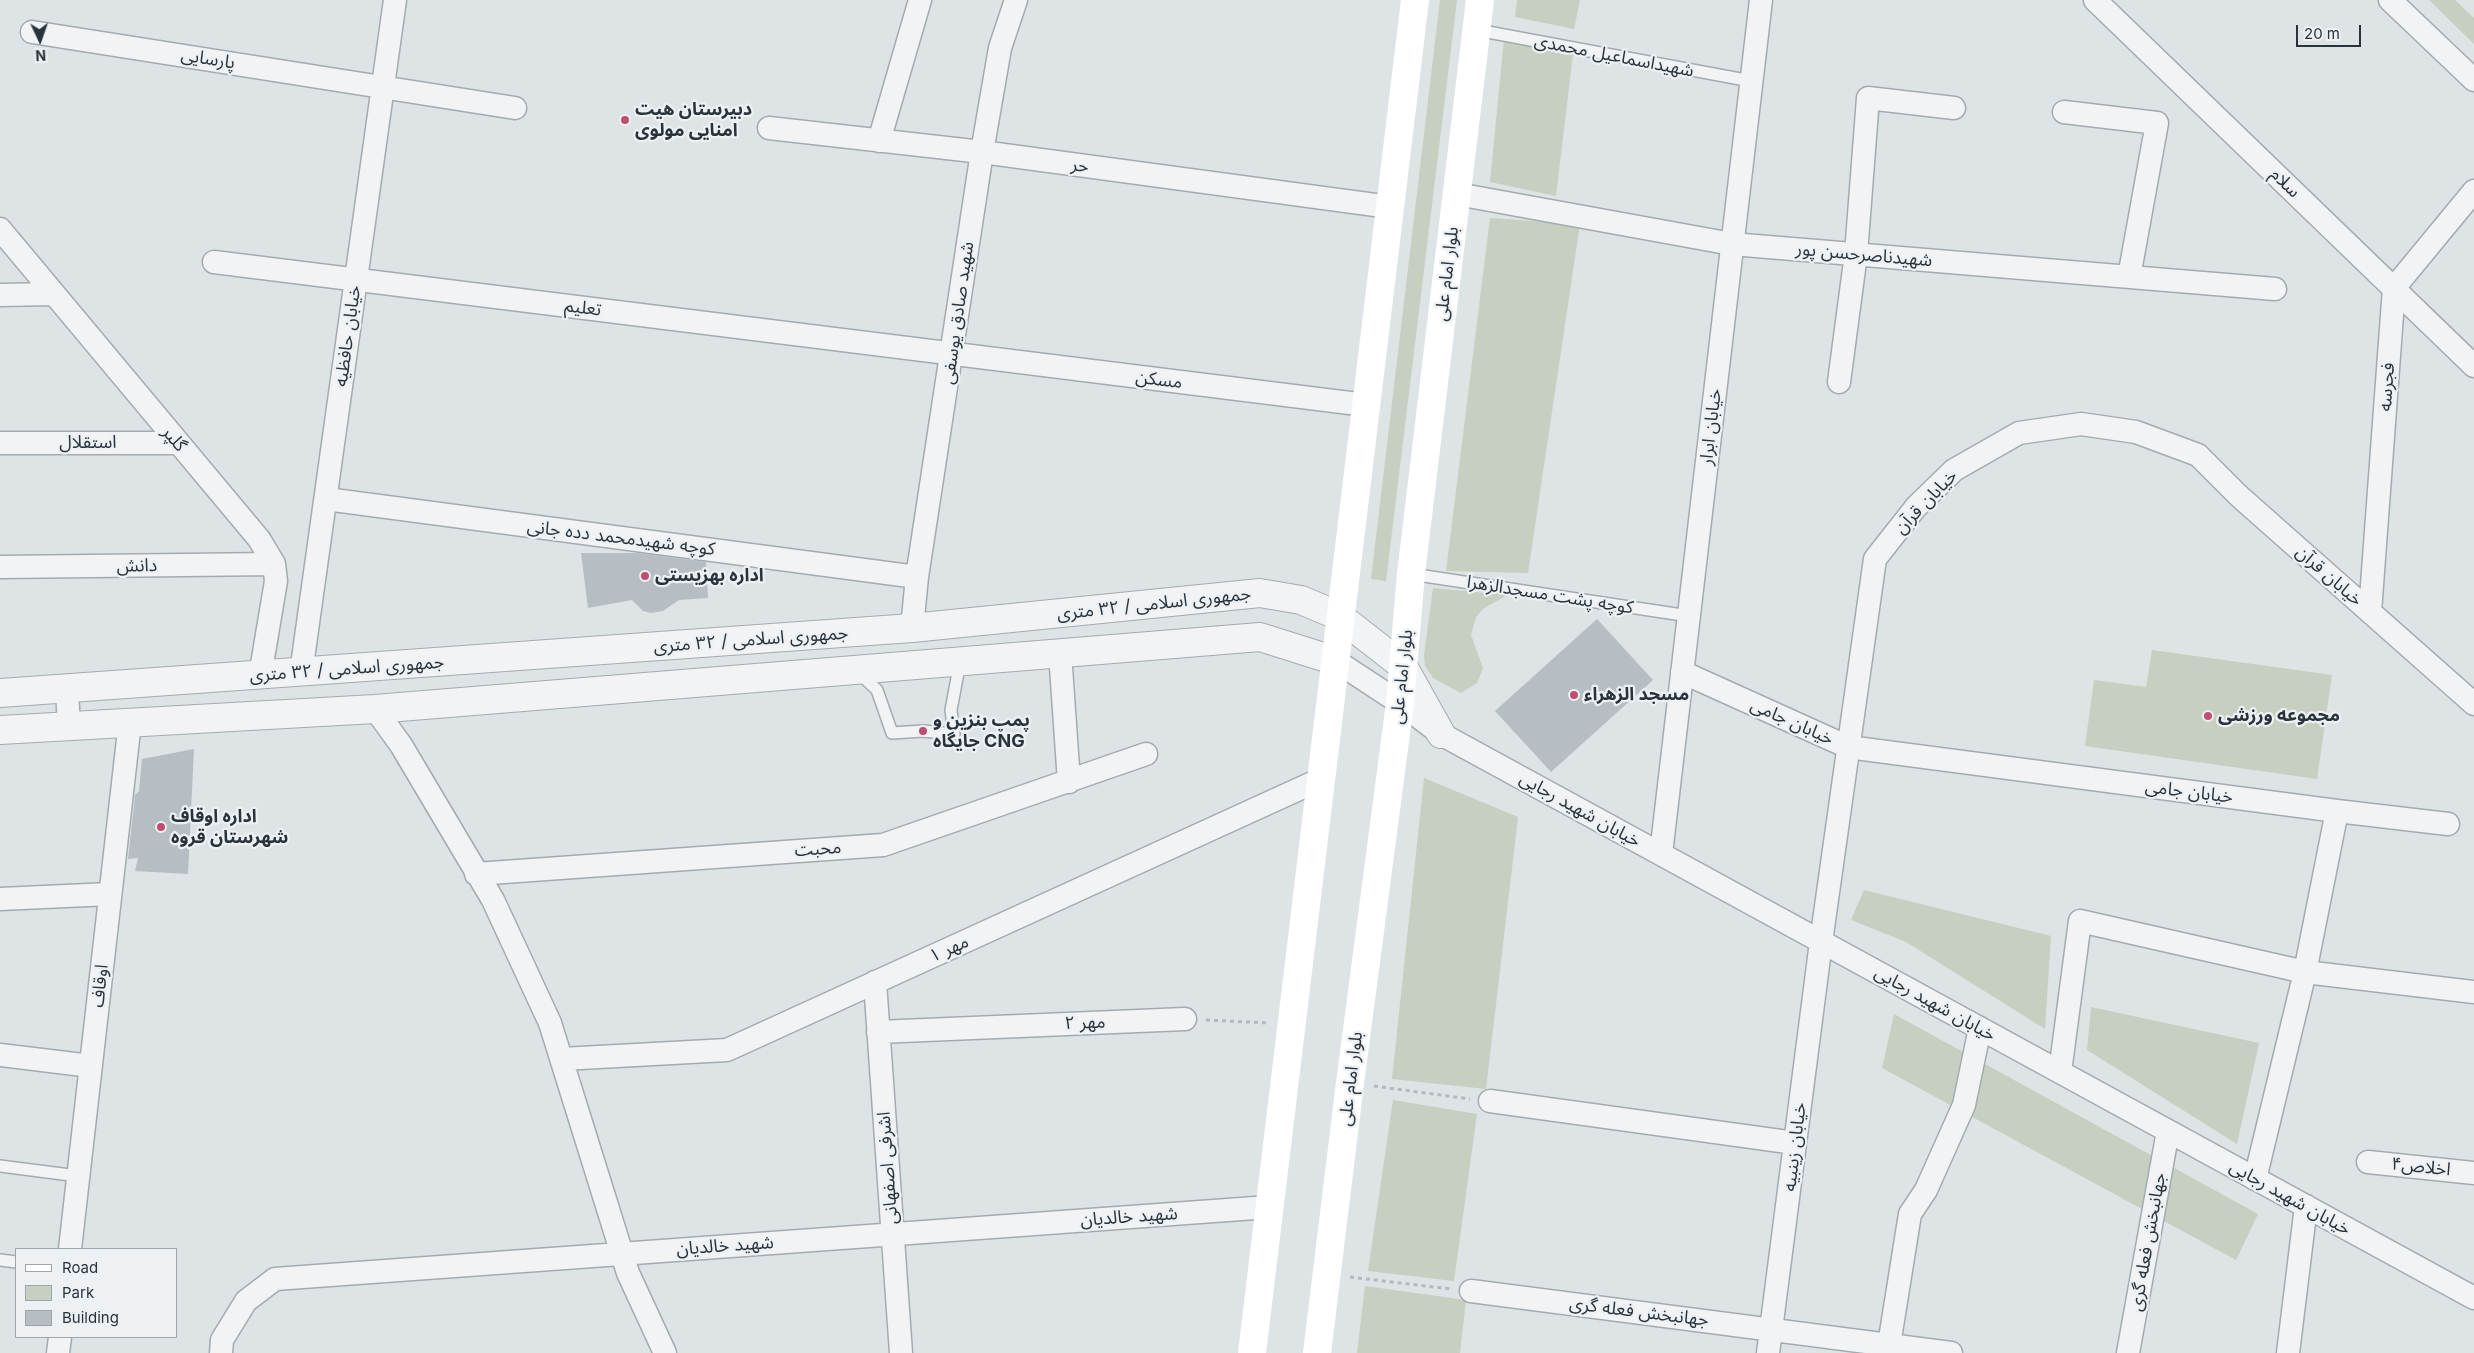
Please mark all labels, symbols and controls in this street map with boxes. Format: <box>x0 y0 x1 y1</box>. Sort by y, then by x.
north arrow <box>15 15 65 65</box>
scale bar <box>2299 15 2364 47</box>
text: 20 m <box>2304 24 2340 43</box>
street label: شهیداسماعیل محمدی <box>1532 30 1696 82</box>
street label: پارسایی <box>179 44 237 74</box>
text: N <box>35 47 47 64</box>
place label: دبیرستان هیت امنایی مولوی <box>635 99 752 142</box>
marker: دبیرستان هیت امنایی مولوی <box>619 114 631 126</box>
street label: حر <box>1070 154 1090 178</box>
street label: سلام <box>2265 164 2305 202</box>
street label: بلوار امام علی <box>1430 225 1464 323</box>
street label: شهیدناصرحسن پور <box>1795 238 1933 272</box>
street label: شهید صادق یوسفی <box>937 240 979 386</box>
street label: خیابان حافظیه <box>330 284 366 388</box>
street label: تعلیم <box>563 295 603 321</box>
street label: فجرسه <box>2375 362 2399 412</box>
street label: مسکن <box>1134 366 1184 394</box>
street label: خیابان ابرار <box>1696 388 1726 466</box>
street label: گلپر <box>157 422 191 456</box>
street label: استقلال <box>59 432 117 454</box>
street label: خیابان قرآن <box>1890 465 1962 539</box>
street label: کوچه شهیدمحمد دده جانی <box>526 516 716 560</box>
street label: خیابان قرآن <box>2291 541 2367 611</box>
street label: دانش <box>117 555 157 577</box>
place label: اداره بهزیستی <box>655 565 764 587</box>
marker: اداره بهزیستی <box>639 570 651 582</box>
street label: کوچه پشت مسجدالزهرا <box>1465 571 1635 619</box>
street label: جمهوری اسلامی / ۳۲ متری <box>1056 583 1252 625</box>
street label: جمهوری اسلامی / ۳۲ متری <box>653 622 849 658</box>
street label: بلوار امام علی <box>1386 629 1418 725</box>
street label: جمهوری اسلامی / ۳۲ متری <box>249 651 445 687</box>
place label: مسجد الزهراء <box>1584 684 1689 706</box>
marker: مسجد الزهراء <box>1568 689 1580 701</box>
street label: خیابان جامی <box>1747 694 1837 750</box>
place label: مجموعه ورزشی <box>2218 705 2340 727</box>
place label: پمپ بنزین و جایگاه CNG <box>933 710 1030 752</box>
marker: مجموعه ورزشی <box>2202 710 2214 722</box>
marker: پمپ بنزین و جایگاه CNG <box>917 725 929 737</box>
street label: خیابان شهید رجایی <box>1516 768 1644 852</box>
street label: خیابان جامی <box>2144 776 2234 808</box>
place label: اداره اوقاف شهرستان قروه <box>171 806 288 849</box>
marker: اداره اوقاف شهرستان قروه <box>155 821 167 833</box>
street label: محبت <box>794 837 842 861</box>
street label: مهر ۱ <box>926 931 972 967</box>
street label: خیابان شهید رجایی <box>1871 962 1999 1046</box>
street label: اوقاف <box>87 963 113 1009</box>
street label: مهر ۲ <box>1064 1011 1106 1035</box>
street label: بلوار امام علی <box>1334 1030 1368 1128</box>
street label: خیابان زینبیه <box>1779 1101 1811 1193</box>
street label: اشرفی اصفهانی <box>873 1111 903 1225</box>
street label: اخلاص۴ <box>2390 1153 2452 1181</box>
street label: خیابان شهید رجایی <box>2226 1156 2354 1240</box>
street label: جهانبخش فعله گری <box>2125 1171 2171 1313</box>
street label: شهید خالدیان <box>1080 1203 1178 1231</box>
street label: شهید خالدیان <box>676 1232 774 1260</box>
legend <box>15 1248 178 1338</box>
text: Road <box>62 1258 98 1277</box>
text: Park <box>62 1283 94 1302</box>
street label: جهانبخش فعله گری <box>1568 1293 1710 1331</box>
text: Building <box>62 1308 119 1327</box>

